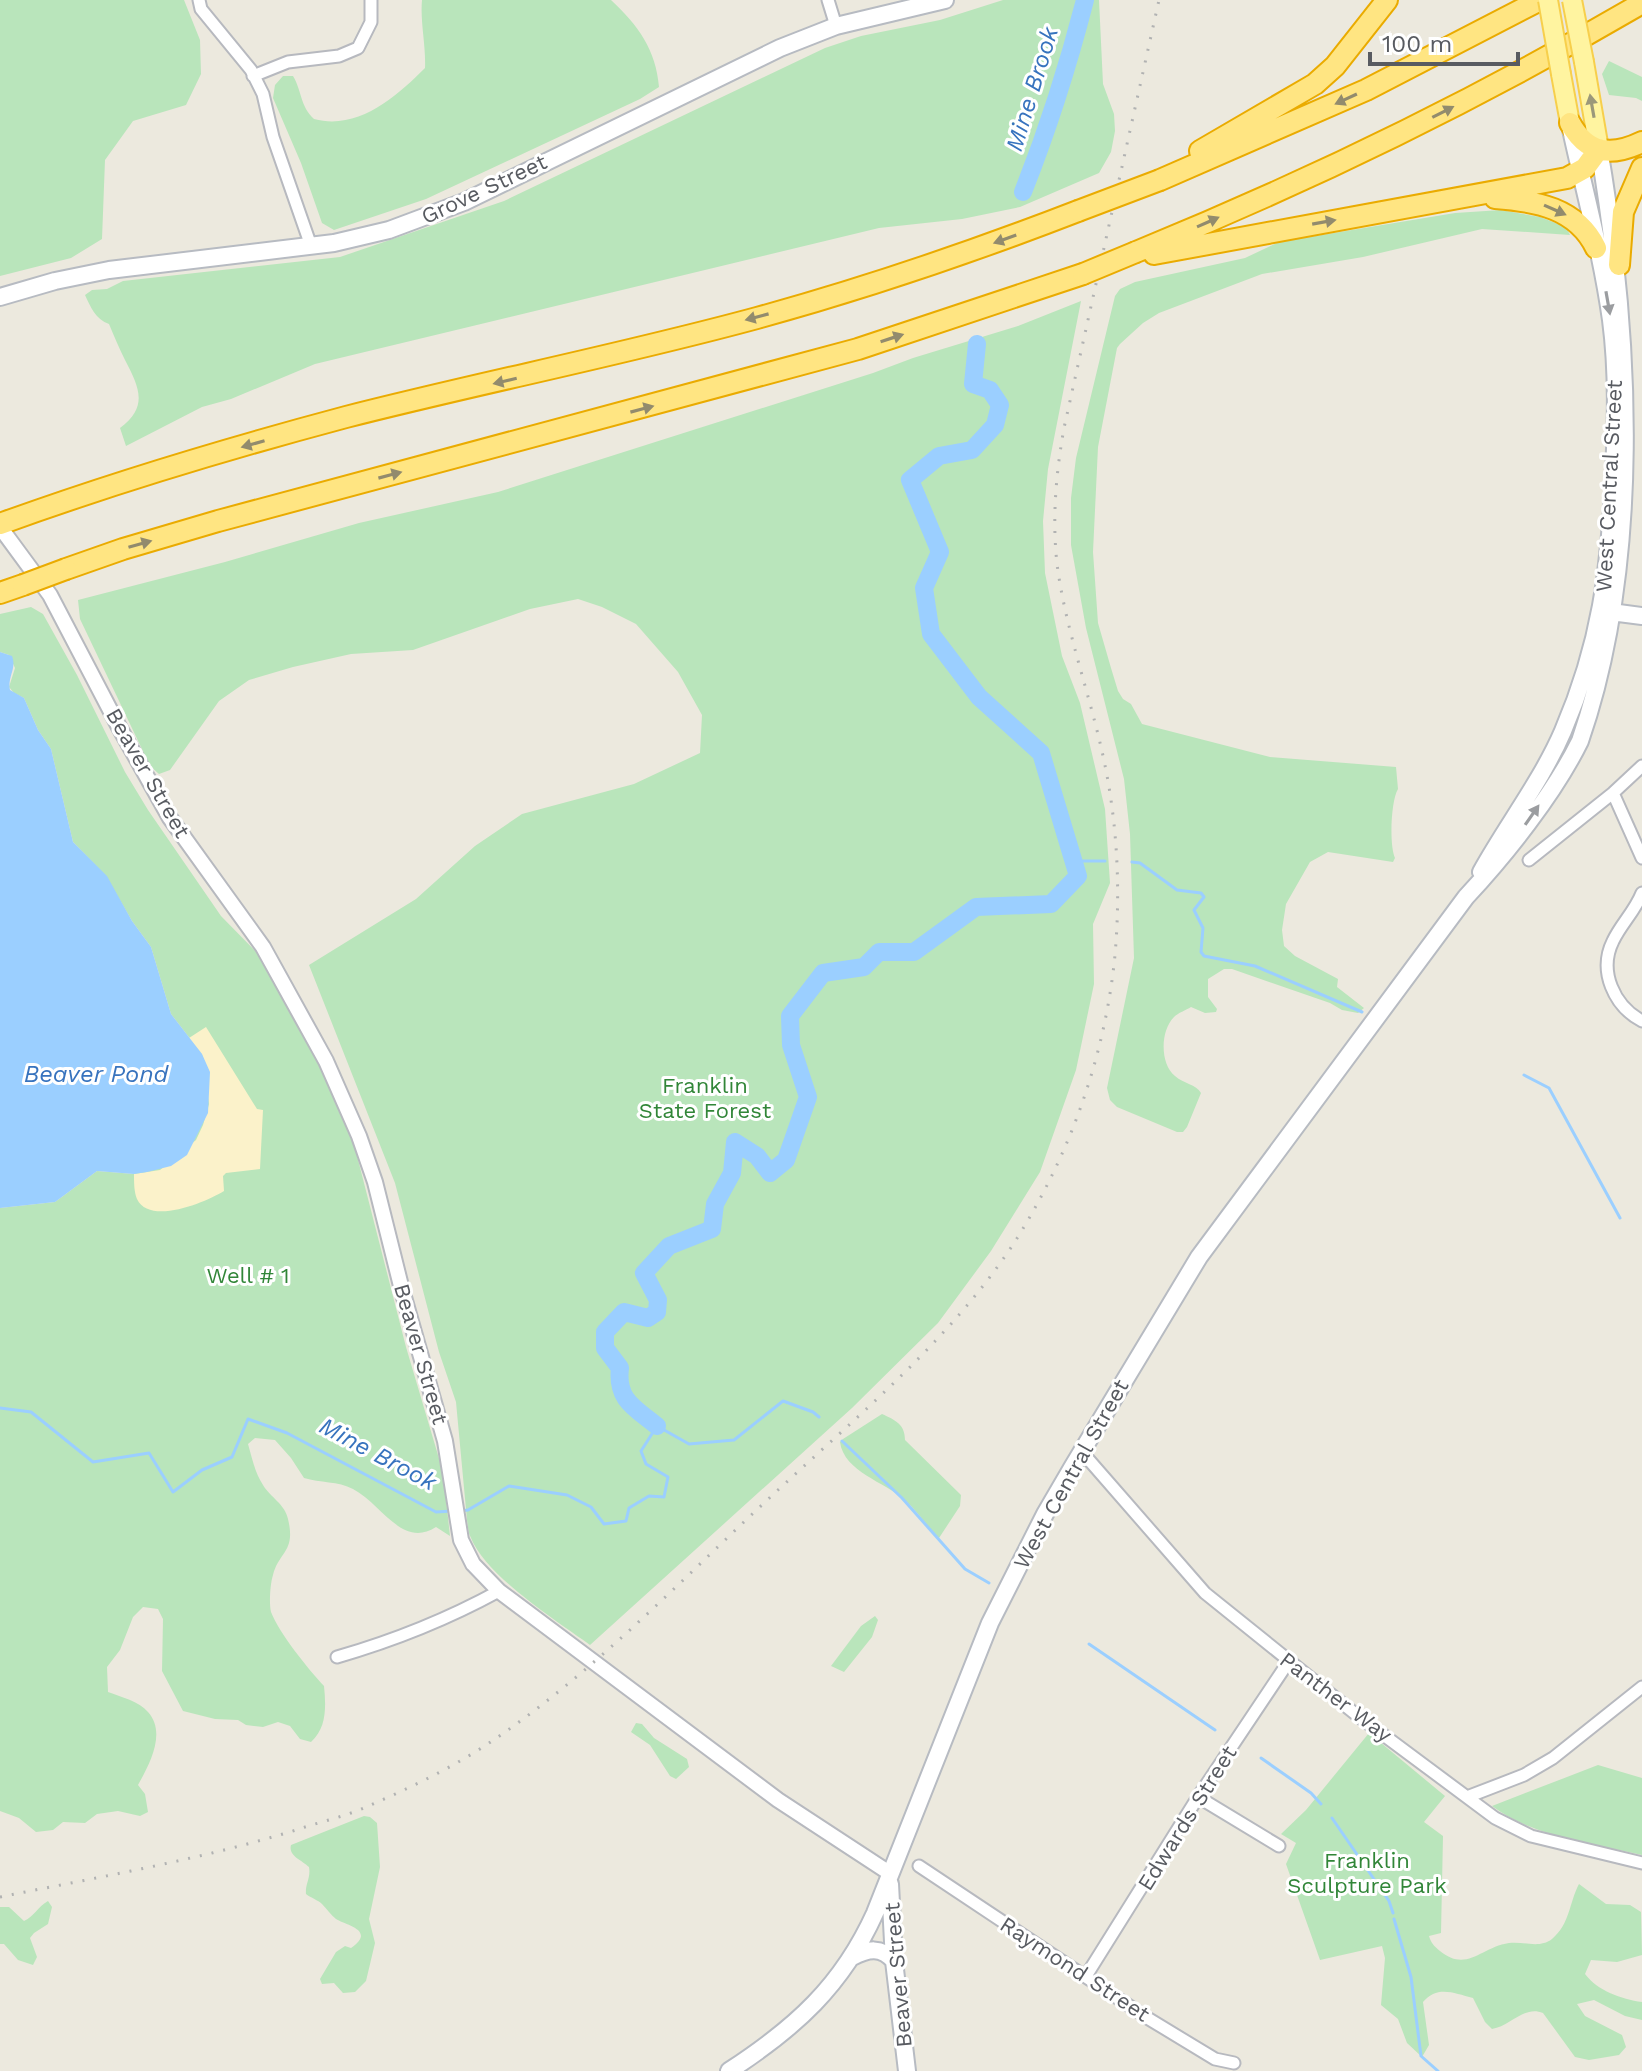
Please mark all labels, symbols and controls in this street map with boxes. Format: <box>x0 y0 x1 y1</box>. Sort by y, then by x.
scale bar <box>1370 16 1518 66</box>
water label: Mine Brook <box>1000 23 1064 154</box>
text: 100 m <box>1382 30 1452 58</box>
one-way arrow <box>1335 92 1358 106</box>
one-way arrow <box>1585 93 1597 118</box>
one-way arrow <box>1432 105 1455 119</box>
street label: Grove Street <box>417 149 551 229</box>
one-way arrow <box>1544 204 1567 217</box>
one-way arrow <box>1196 215 1220 229</box>
one-way arrow <box>1312 216 1337 228</box>
one-way arrow <box>993 233 1017 246</box>
one-way arrow <box>1602 290 1614 315</box>
one-way arrow <box>744 312 769 324</box>
one-way arrow <box>880 332 904 344</box>
one-way arrow <box>492 375 517 388</box>
street label: West Central Street <box>1591 379 1627 593</box>
one-way arrow <box>629 402 654 414</box>
one-way arrow <box>240 438 265 450</box>
one-way arrow <box>378 468 403 480</box>
one-way arrow <box>128 537 152 550</box>
street label: Beaver Street <box>101 704 195 842</box>
one-way arrow <box>1524 804 1539 825</box>
water label: Beaver Pond <box>24 1060 169 1088</box>
park label: Franklin State Forest <box>639 1073 771 1123</box>
park label: Well # 1 <box>207 1263 289 1288</box>
street label: Beaver Street <box>389 1281 453 1427</box>
street label: West Central Street <box>1009 1375 1133 1573</box>
water label: Mine Brook <box>315 1411 442 1497</box>
street label: Panther Way <box>1275 1647 1397 1748</box>
street label: Edwards Street <box>1132 1741 1242 1895</box>
park label: Franklin Sculpture Park <box>1287 1848 1447 1898</box>
street label: Beaver Street <box>879 1901 917 2049</box>
street label: Raymond Street <box>996 1911 1154 2027</box>

